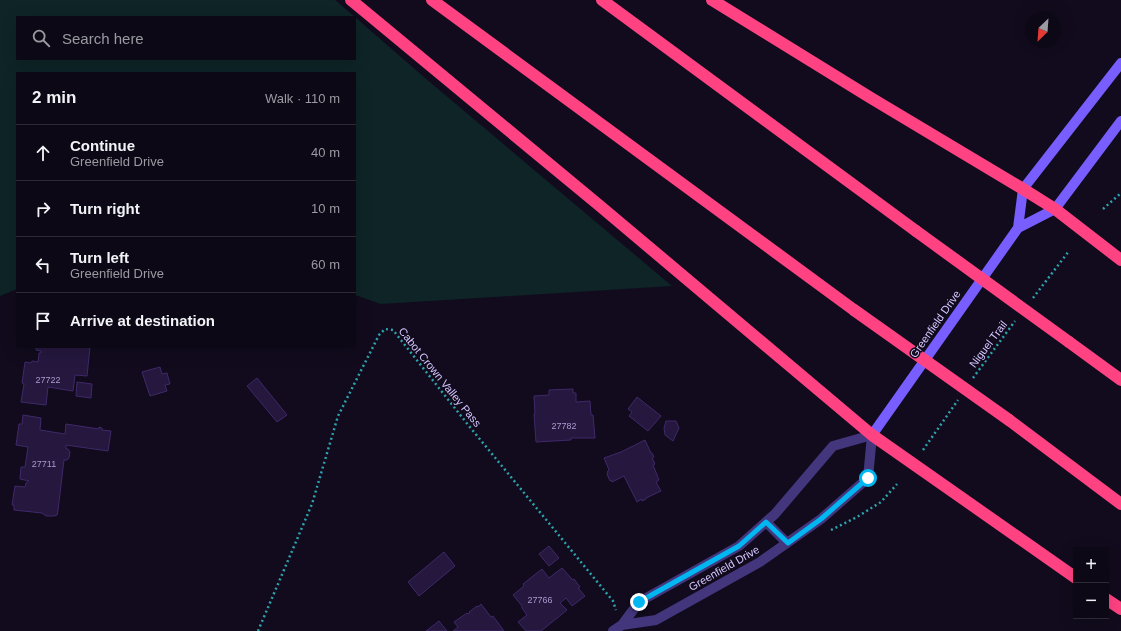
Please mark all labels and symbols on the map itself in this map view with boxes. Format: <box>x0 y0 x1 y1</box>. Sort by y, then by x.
north arrow <box>1025 12 1061 48</box>
street label: Greenfield Drive <box>907 288 963 360</box>
street label: Niguel Trail <box>967 318 1009 370</box>
street label: Cabot Crown Valley Pass <box>396 325 484 429</box>
house number: 27722 <box>35 375 61 385</box>
house number: 27782 <box>551 421 577 431</box>
house number: 27711 <box>32 459 56 469</box>
route start <box>859 469 877 487</box>
street label: Greenfield Drive <box>687 543 761 593</box>
route end <box>630 593 648 611</box>
house number: 27766 <box>527 595 553 605</box>

